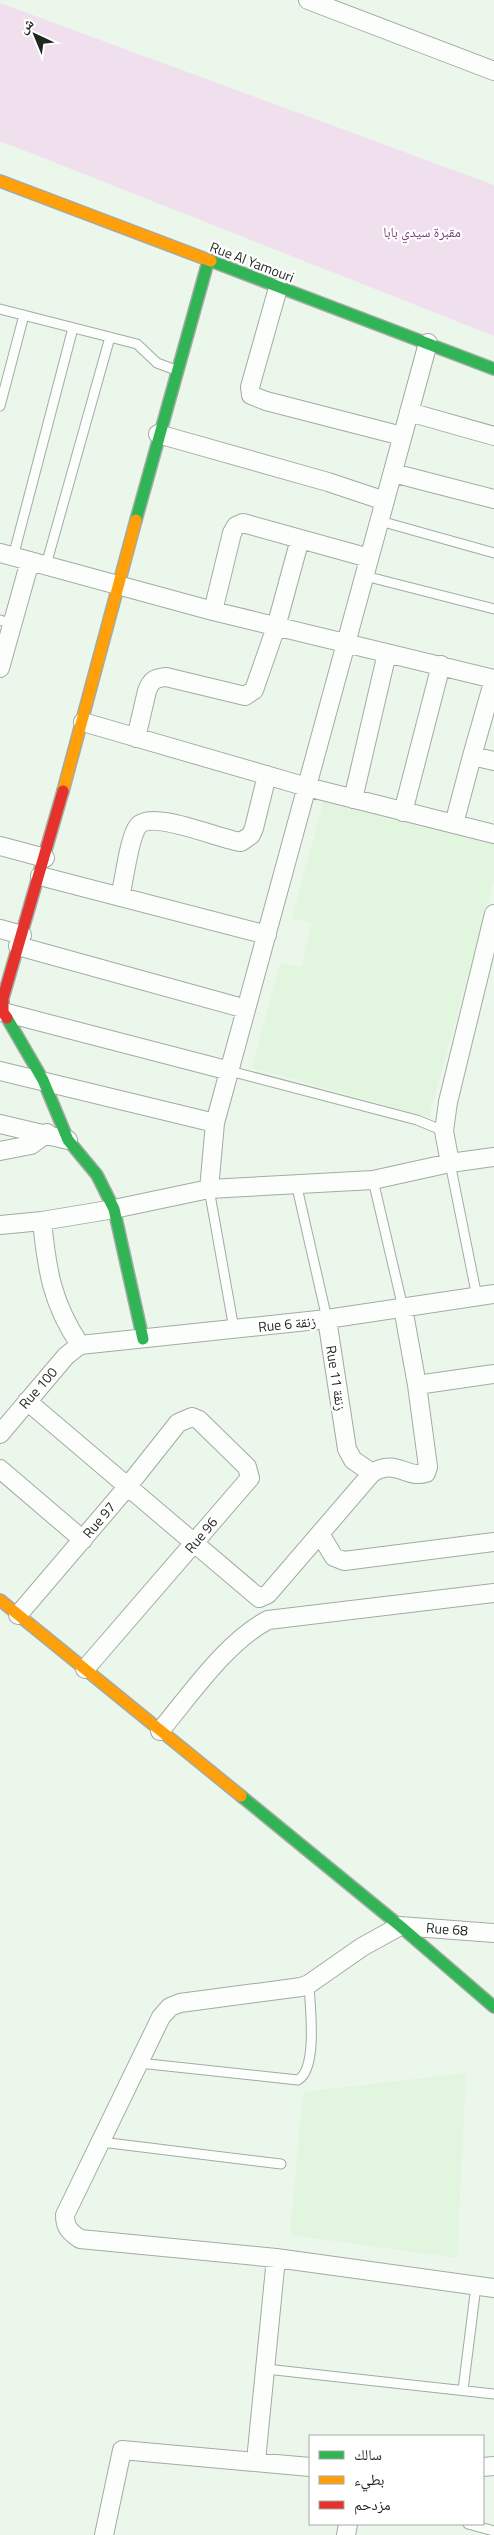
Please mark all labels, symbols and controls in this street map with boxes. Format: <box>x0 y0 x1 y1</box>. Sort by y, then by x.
north arrow <box>10 10 60 60</box>
text: ش <box>13 12 38 38</box>
park label: مقبرة سيدي بابا <box>383 221 461 244</box>
street label: Rue Al Yamouri <box>207 236 297 287</box>
street label: Rue 6 زنقة <box>257 1310 317 1337</box>
street label: Rue 11 زنقة <box>321 1344 352 1412</box>
street label: Rue 100 <box>13 1362 62 1413</box>
street label: Rue 97 <box>77 1497 120 1542</box>
street label: Rue 96 <box>179 1512 222 1557</box>
street label: Rue 68 <box>425 1917 469 1940</box>
legend <box>309 2435 484 2525</box>
text: سالك <box>354 2443 382 2466</box>
text: بطيء <box>354 2468 384 2492</box>
text: مزدحم <box>354 2493 391 2516</box>

